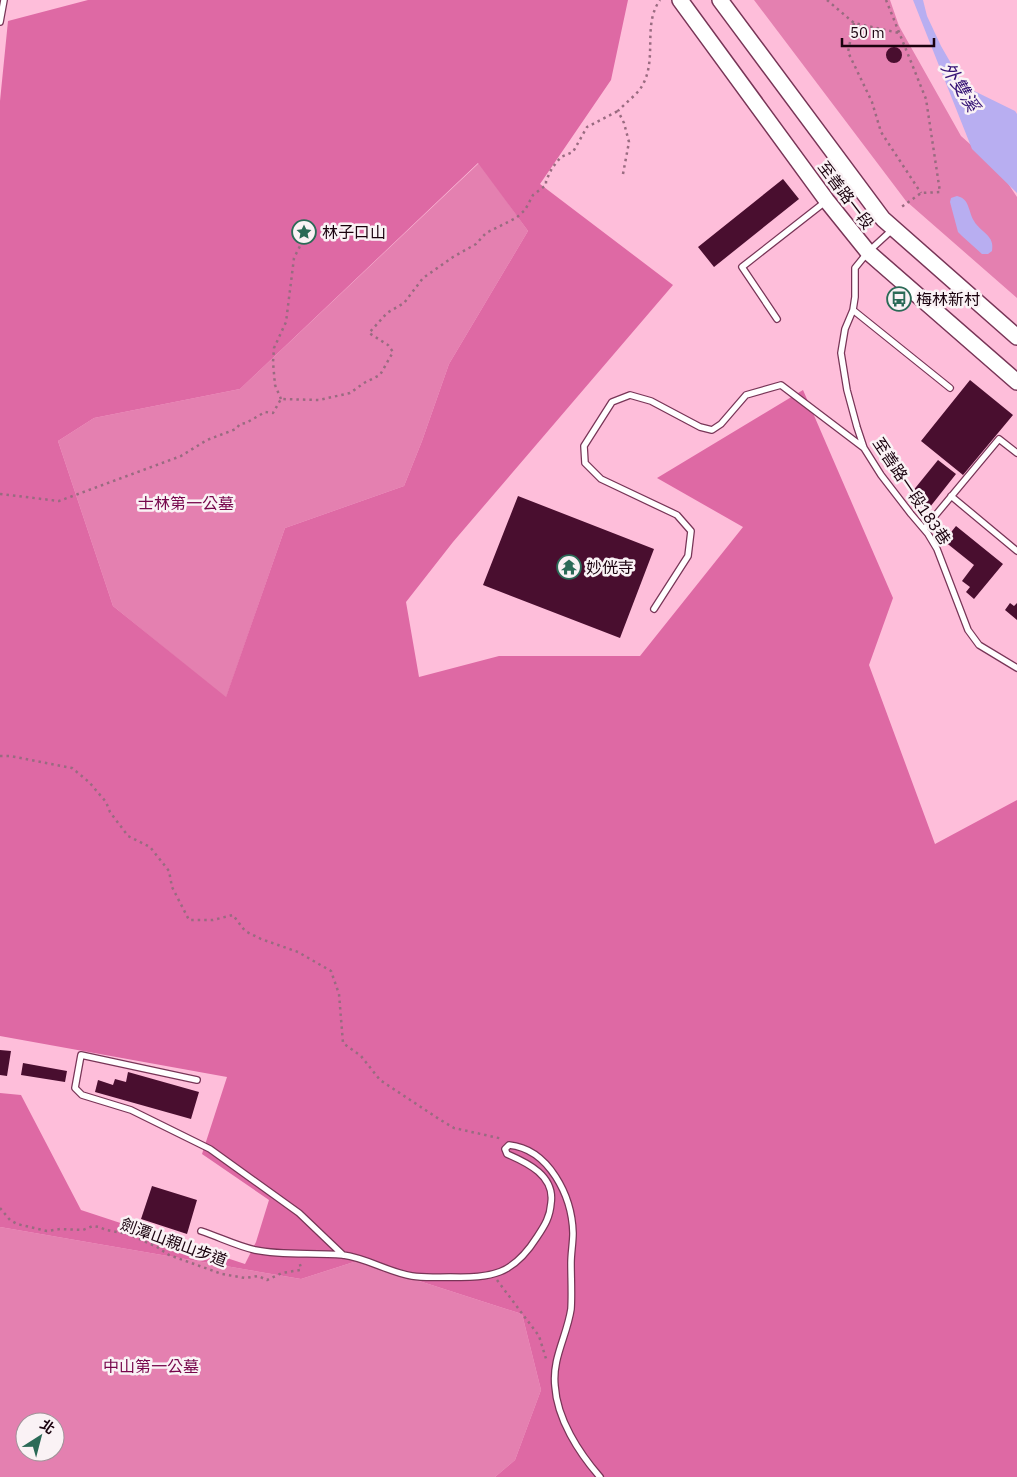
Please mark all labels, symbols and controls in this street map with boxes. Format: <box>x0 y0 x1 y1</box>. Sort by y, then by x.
scale bar <box>842 15 934 47</box>
text: 50 m <box>850 23 885 42</box>
water label: 外雙溪 <box>936 58 986 118</box>
street label: 至善路一段 <box>814 157 878 233</box>
place icon: 林子口山 <box>291 219 317 245</box>
place label: 林子口山 <box>322 222 386 242</box>
bus stop icon: 梅林新村 <box>886 286 912 312</box>
place label: 梅林新村 <box>916 289 980 309</box>
street label: 至善路一段183巷 <box>869 434 955 548</box>
park label: 士林第一公墓 <box>138 493 234 513</box>
temple icon: 妙侊寺 <box>556 554 582 580</box>
place label: 妙侊寺 <box>586 557 634 577</box>
street label: 劍潭山親山步道 <box>118 1213 230 1271</box>
park label: 中山第一公墓 <box>103 1356 199 1376</box>
north arrow <box>15 1412 65 1462</box>
text: 北 <box>37 1415 59 1438</box>

